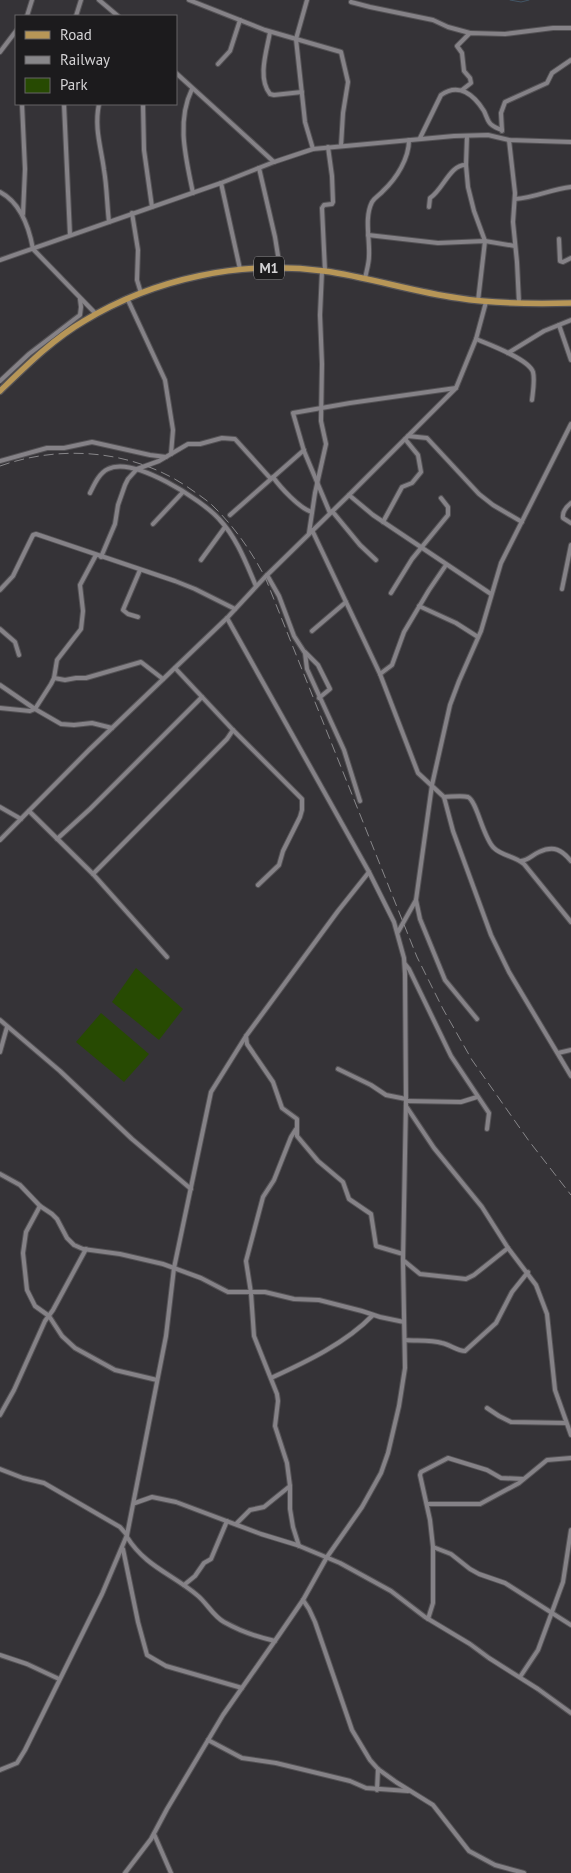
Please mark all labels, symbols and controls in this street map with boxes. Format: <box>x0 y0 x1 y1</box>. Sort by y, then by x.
legend <box>15 15 178 105</box>
text: Road <box>60 25 92 44</box>
text: Railway <box>60 50 110 69</box>
text: Park <box>60 75 88 94</box>
road number: M1 <box>254 256 284 280</box>

